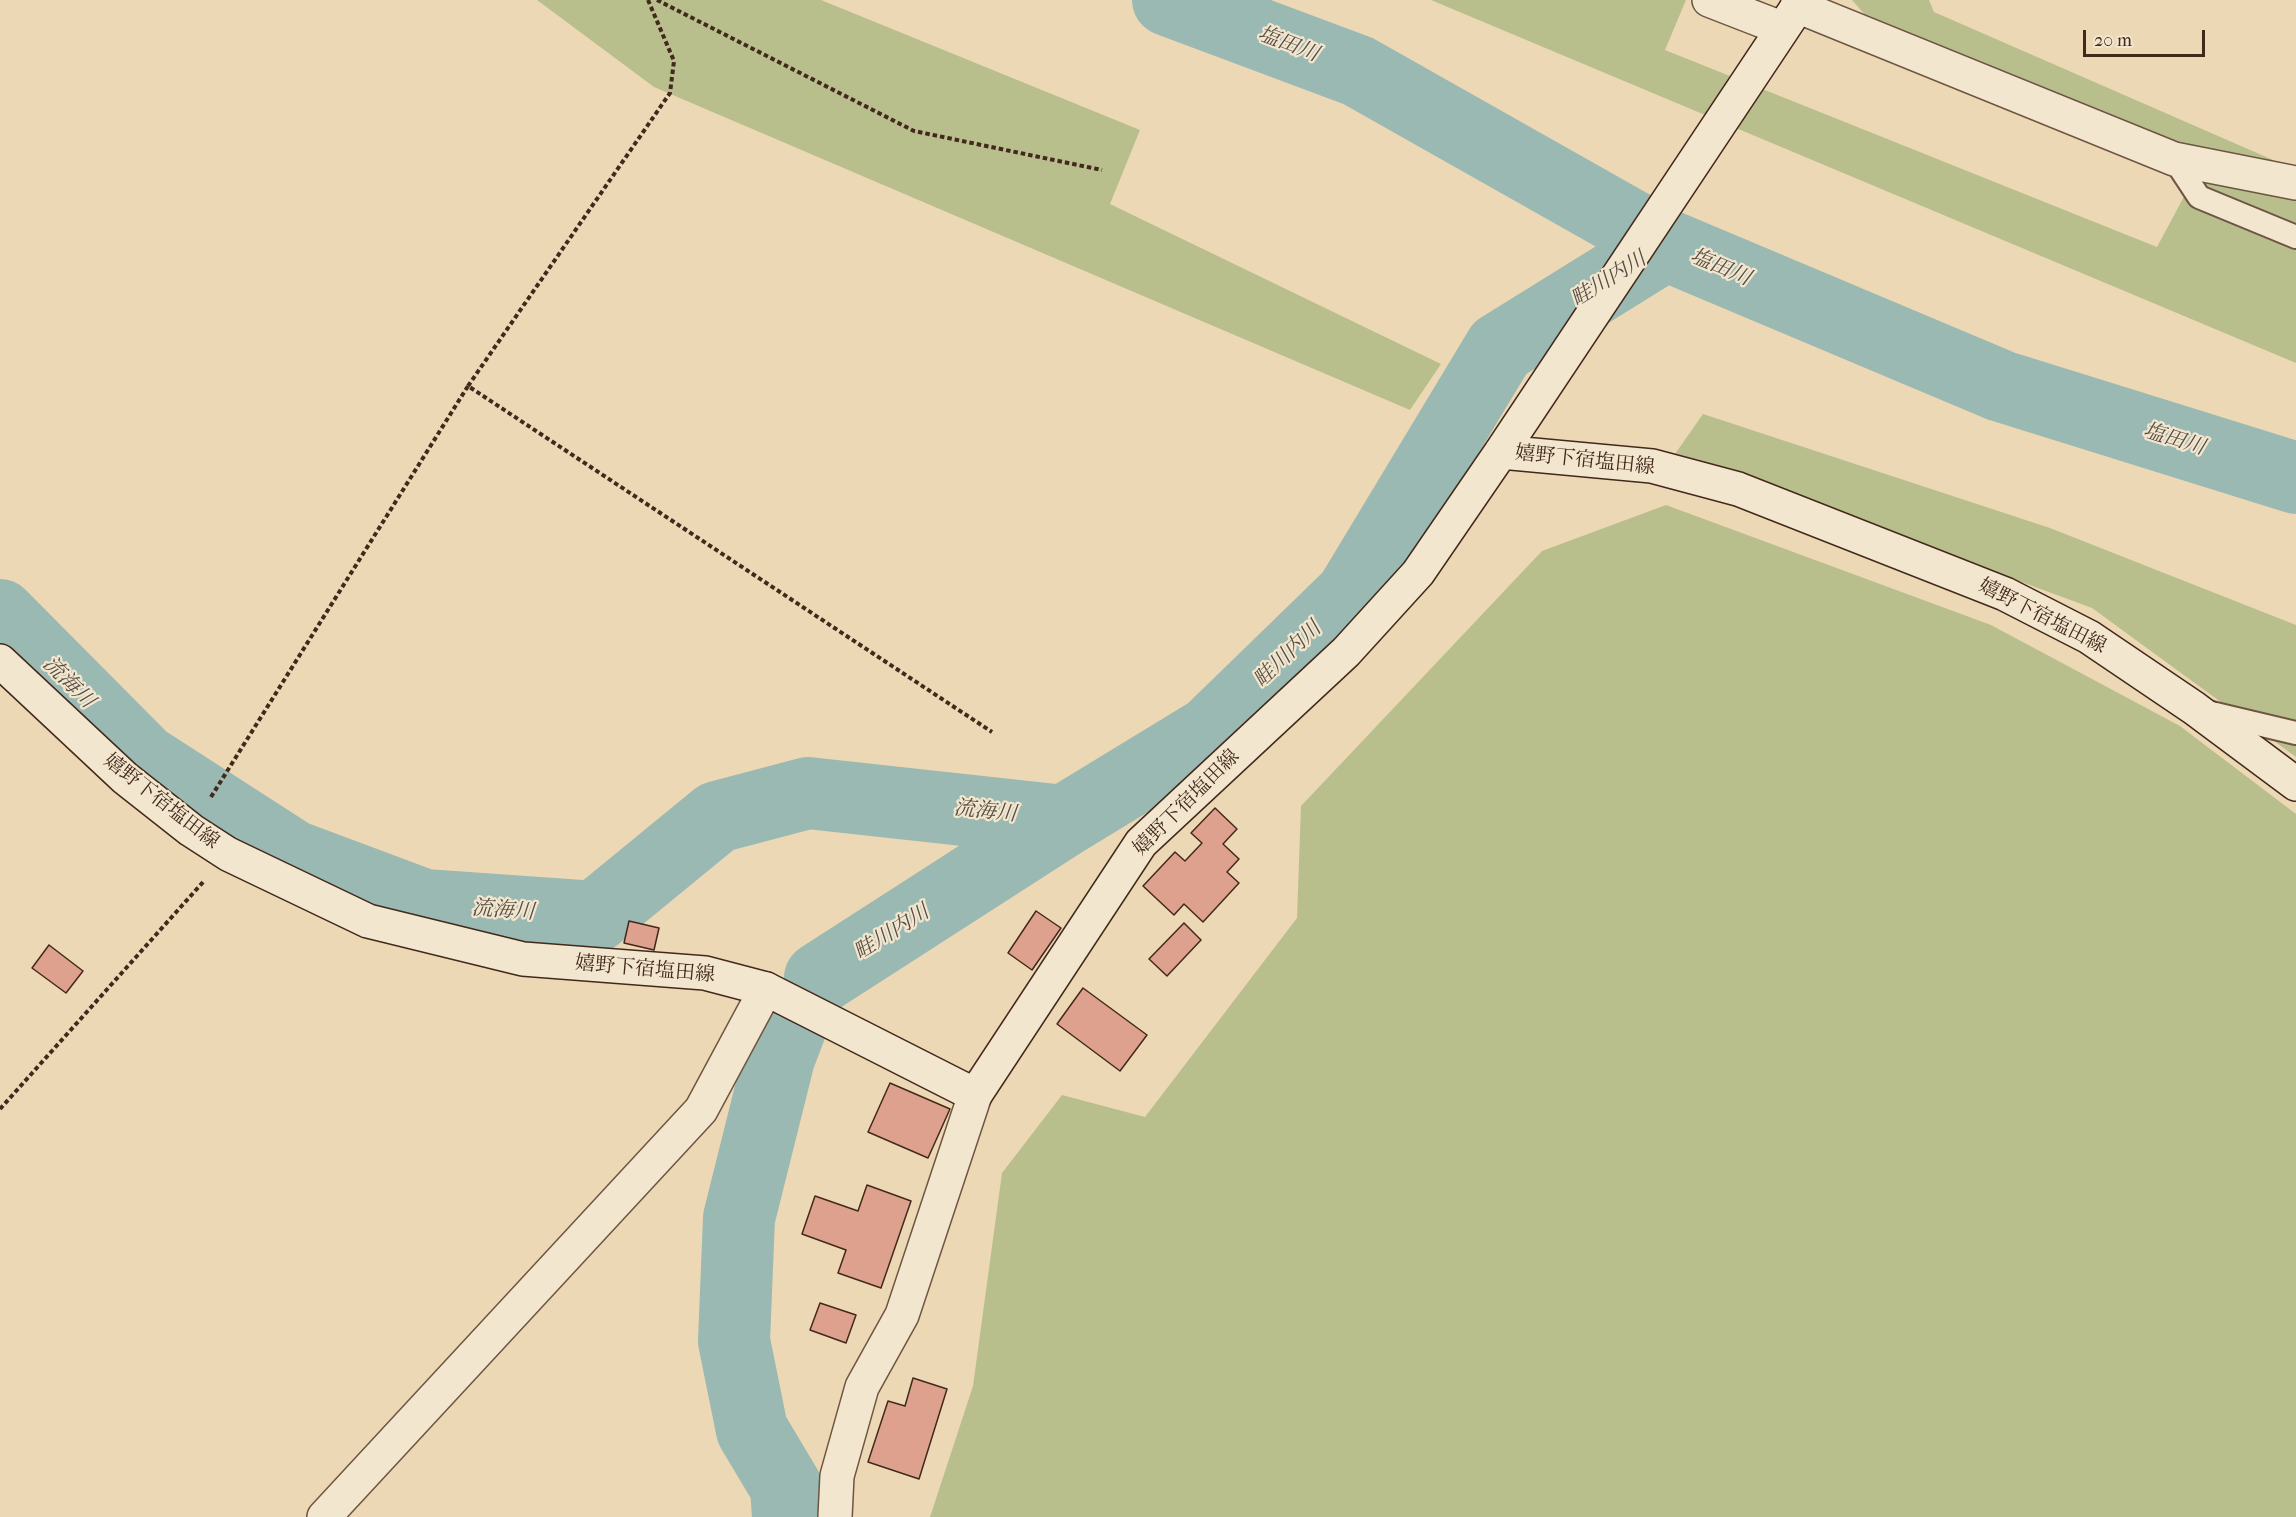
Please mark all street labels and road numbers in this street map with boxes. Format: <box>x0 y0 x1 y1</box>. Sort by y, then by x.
street label: 嬉野下宿塩田線 <box>1514 442 1656 480</box>
street label: 嬉野下宿塩田線 <box>1974 575 2110 659</box>
street label: 嬉野下宿塩田線 <box>1129 745 1245 861</box>
street label: 嬉野下宿塩田線 <box>98 749 224 855</box>
street label: 嬉野下宿塩田線 <box>574 952 716 988</box>

